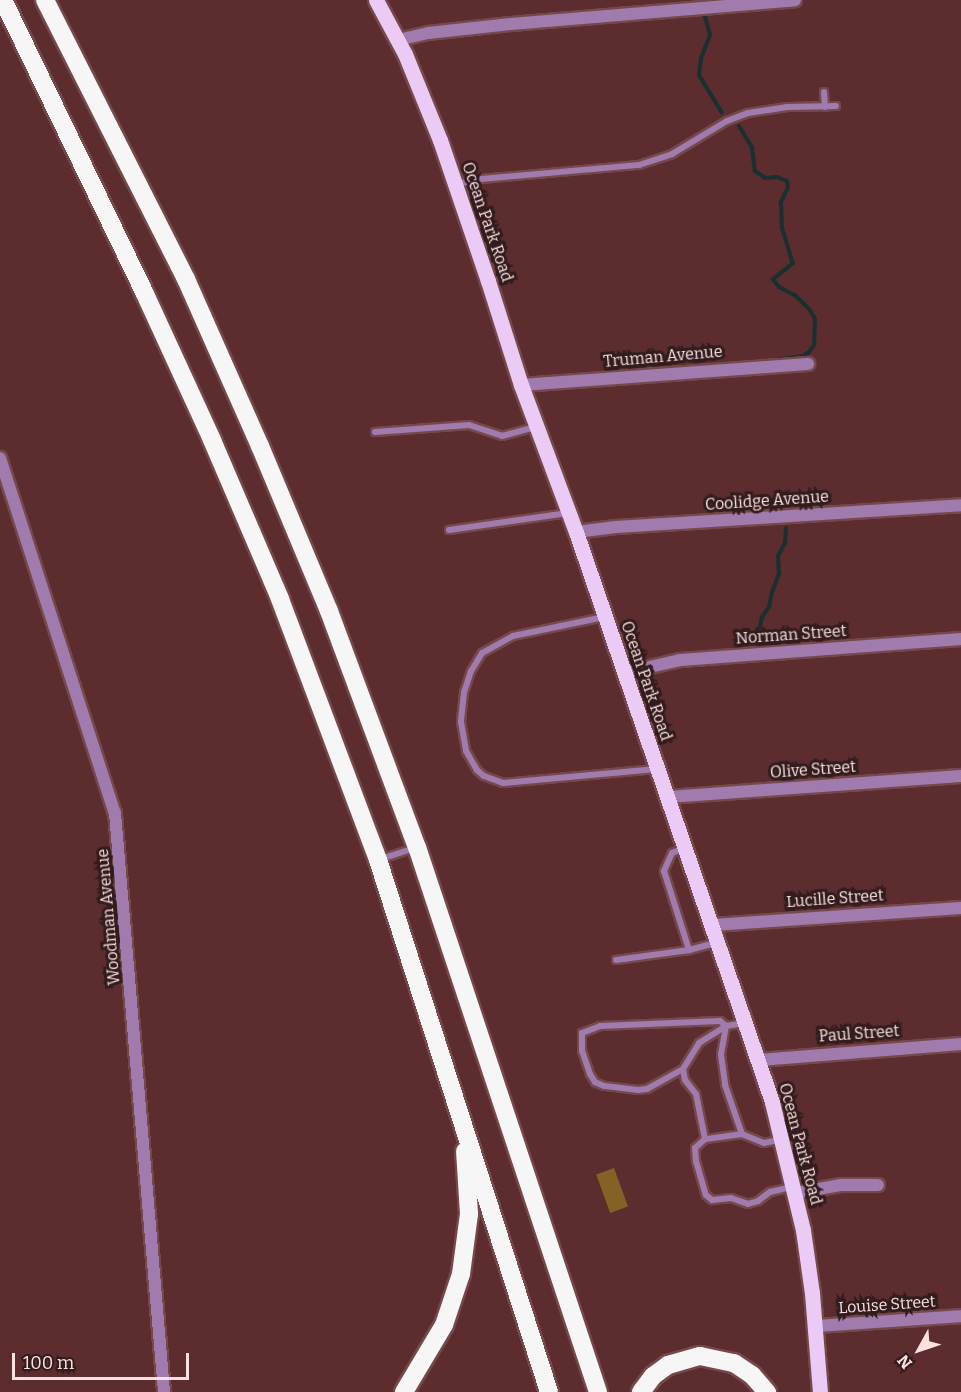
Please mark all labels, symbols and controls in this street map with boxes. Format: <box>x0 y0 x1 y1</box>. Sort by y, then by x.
street label: Ocean Park Road <box>458 160 516 284</box>
street label: Truman Avenue <box>603 342 723 372</box>
street label: Coolidge Avenue <box>704 487 830 515</box>
street label: Ocean Park Road <box>617 619 675 743</box>
street label: Norman Street <box>735 622 847 648</box>
street label: Olive Street <box>769 757 857 783</box>
street label: Woodman Avenue <box>93 848 125 986</box>
street label: Lucille Street <box>786 886 884 912</box>
street label: Paul Street <box>818 1022 900 1046</box>
street label: Ocean Park Road <box>775 1081 825 1207</box>
street label: Louise Street <box>838 1292 936 1318</box>
north arrow <box>889 1320 949 1380</box>
scale bar <box>15 1341 192 1379</box>
text: N <box>894 1351 916 1373</box>
text: 100 m <box>23 1352 74 1374</box>

